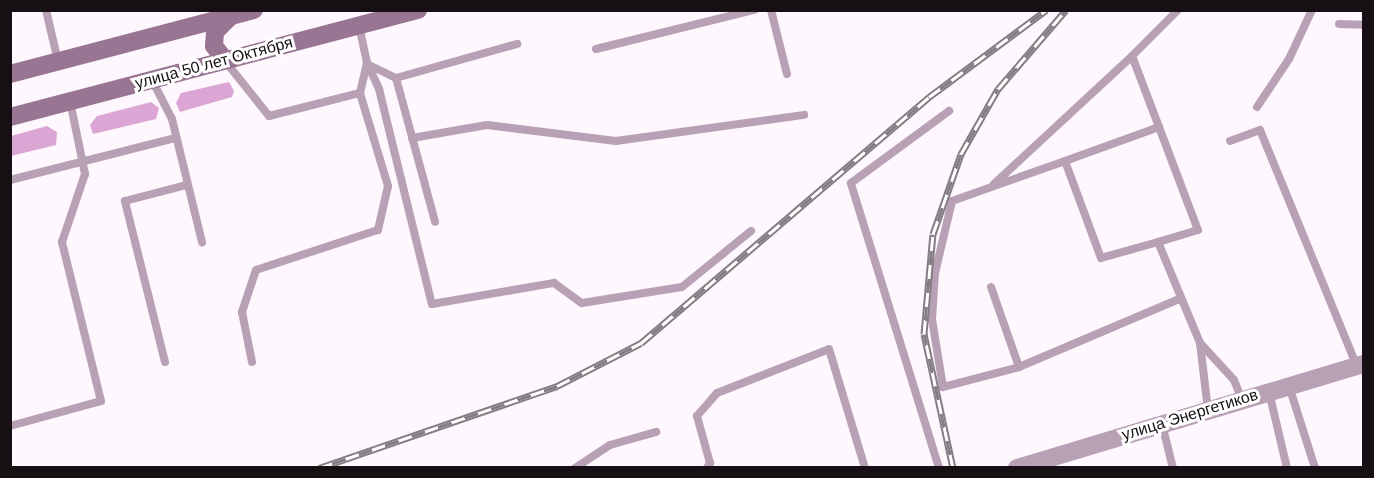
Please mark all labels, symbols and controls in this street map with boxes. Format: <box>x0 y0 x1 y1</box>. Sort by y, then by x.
street label: улица 50 лет Октября <box>133 33 295 93</box>
street label: улица Энергетиков <box>1120 385 1260 445</box>

